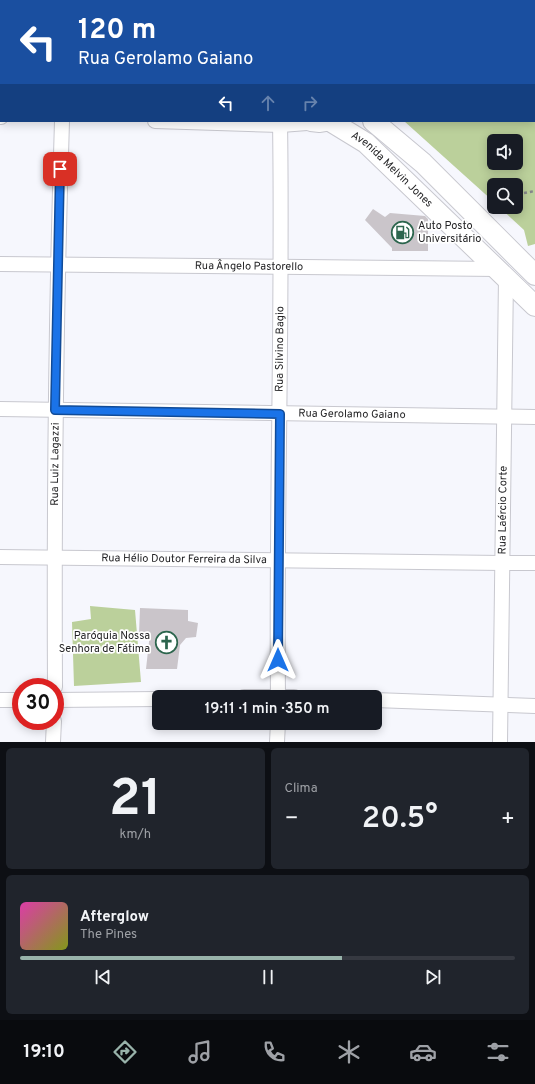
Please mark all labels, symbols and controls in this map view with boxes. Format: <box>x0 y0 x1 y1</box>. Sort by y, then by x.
text: 120 m <box>78 13 156 49</box>
icon: left <box>12 16 64 68</box>
text: Rua Gerolamo Gaiano <box>78 48 253 71</box>
icon: left <box>215 92 237 114</box>
icon: ahead <box>257 92 279 114</box>
icon: right <box>299 92 321 114</box>
street label: Avenida Melvin Jones <box>348 128 436 211</box>
map controls <box>487 134 523 214</box>
button: sound <box>487 134 523 170</box>
pin <box>43 152 77 186</box>
icon: arrive <box>49 158 71 180</box>
button: search <box>487 178 523 214</box>
fuel station icon: Auto Posto Universitário <box>389 219 415 245</box>
place label: Auto Posto Universitário <box>418 219 481 246</box>
street label: Rua Ângelo Pastorello <box>195 258 303 274</box>
street label: Rua Silvino Bagio <box>273 306 287 392</box>
street label: Rua Gerolamo Gaiano <box>298 406 406 422</box>
street label: Rua Luiz Lagazzi <box>48 422 63 506</box>
street label: Rua Laércio Corte <box>495 466 511 554</box>
street label: Rua Hélio Doutor Ferreira da Silva <box>101 551 267 567</box>
place label: Paróquia Nossa Senhora de Fátima <box>59 629 150 656</box>
church icon: Paróquia Nossa Senhora de Fátima <box>153 629 179 655</box>
position arrow <box>257 639 299 681</box>
speed limit sign: 30 <box>12 678 64 730</box>
text: 19:11 · 1 min · 350 m <box>205 700 329 719</box>
text: 21 <box>109 768 162 834</box>
text: Clima <box>285 781 318 797</box>
text: 20.5° <box>362 801 438 838</box>
text: − <box>285 806 299 833</box>
text: + <box>501 806 515 833</box>
text: km/h <box>119 827 151 843</box>
text: Afterglow <box>80 908 149 927</box>
text: The Pines <box>80 927 137 943</box>
icon: previous <box>92 966 114 988</box>
icon: pause <box>257 966 279 988</box>
icon: next <box>422 966 444 988</box>
icon: directions <box>111 1038 139 1066</box>
icon: music <box>186 1038 214 1066</box>
icon: phone <box>260 1038 288 1066</box>
icon: climate <box>335 1038 363 1066</box>
icon: car <box>409 1038 437 1066</box>
icon: filters <box>484 1038 512 1066</box>
text: 19:10 <box>23 1041 65 1064</box>

